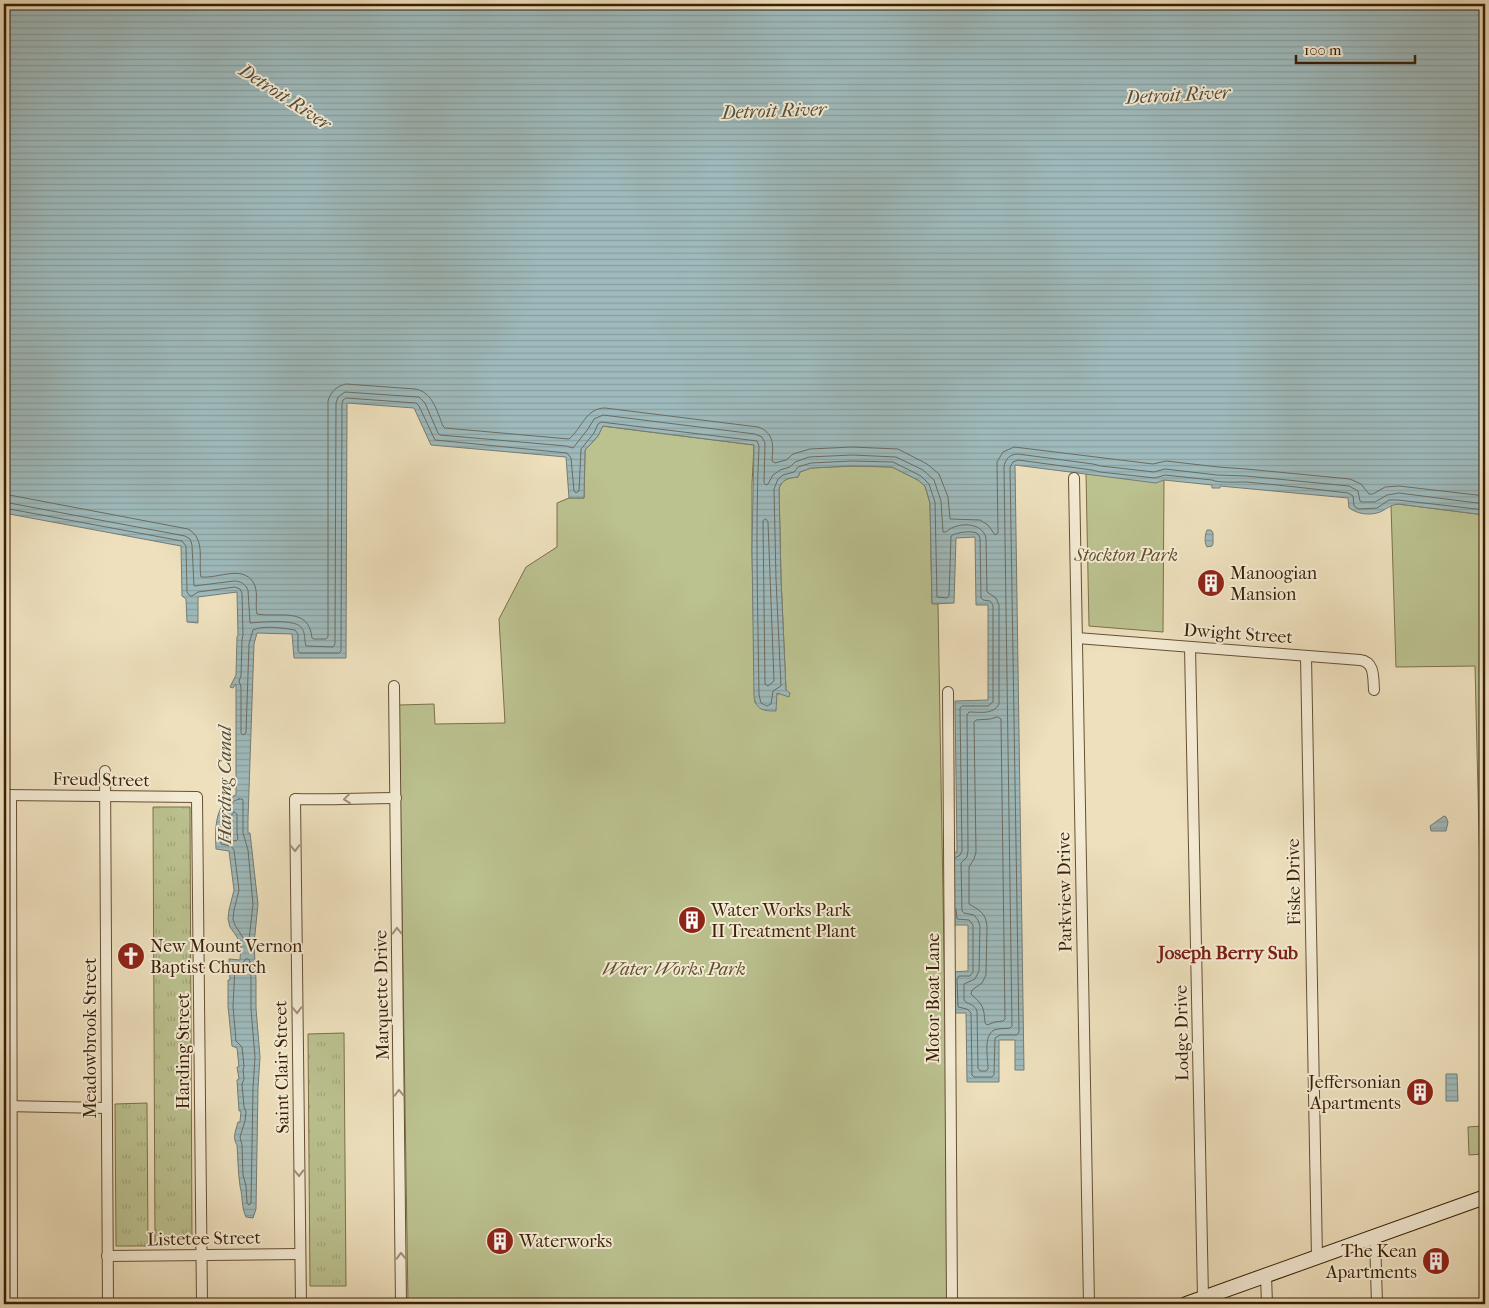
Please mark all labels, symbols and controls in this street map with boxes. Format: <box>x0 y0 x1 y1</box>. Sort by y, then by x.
scale bar <box>1296 32 1415 64</box>
text: 100 m <box>1304 41 1342 59</box>
water label: Detroit River <box>233 58 336 136</box>
water label: Detroit River <box>1123 81 1232 109</box>
water label: Detroit River <box>719 98 828 124</box>
park label: Stockton Park <box>1073 545 1178 566</box>
place label: Manoogian Mansion <box>1230 563 1318 605</box>
building icon: Manoogian Mansion <box>1196 568 1226 598</box>
street label: Dwight Street <box>1183 620 1294 648</box>
water label: Harding Canal <box>214 724 236 845</box>
street label: Freud Street <box>52 769 150 791</box>
one-way arrow <box>343 793 351 803</box>
street label: Parkview Drive <box>1053 832 1077 952</box>
street label: Fiske Drive <box>1283 838 1305 926</box>
one-way arrow <box>290 844 301 852</box>
place label: Water Works Park II Treatment Plant <box>710 900 857 942</box>
building icon: Water Works Park II Treatment Plant <box>677 905 707 935</box>
one-way arrow <box>392 926 402 934</box>
street label: Marquette Drive <box>370 930 394 1060</box>
street label: Motor Boat Lane <box>923 933 944 1063</box>
place label: New Mount Vernon Baptist Church <box>150 936 303 978</box>
church icon: New Mount Vernon Baptist Church <box>116 941 146 971</box>
district label: Joseph Berry Sub <box>1156 942 1298 964</box>
street label: Meadowbrook Street <box>80 957 101 1119</box>
park label: Water Works Park <box>602 959 746 980</box>
street label: Lodge Drive <box>1171 985 1193 1081</box>
street label: Harding Street <box>173 992 194 1109</box>
street label: Saint Clair Street <box>270 1000 294 1134</box>
one-way arrow <box>292 1006 302 1014</box>
place label: Jeffersonian Apartments <box>1306 1072 1402 1114</box>
building icon: Jeffersonian Apartments <box>1405 1077 1435 1107</box>
one-way arrow <box>394 1089 404 1096</box>
one-way arrow <box>294 1169 304 1177</box>
building icon: Waterworks <box>485 1226 515 1256</box>
street label: Listetee Street <box>147 1227 262 1250</box>
place label: Waterworks <box>518 1231 613 1252</box>
place label: The Kean Apartments <box>1325 1241 1418 1283</box>
building icon: The Kean Apartments <box>1421 1246 1451 1276</box>
one-way arrow <box>396 1251 406 1259</box>

